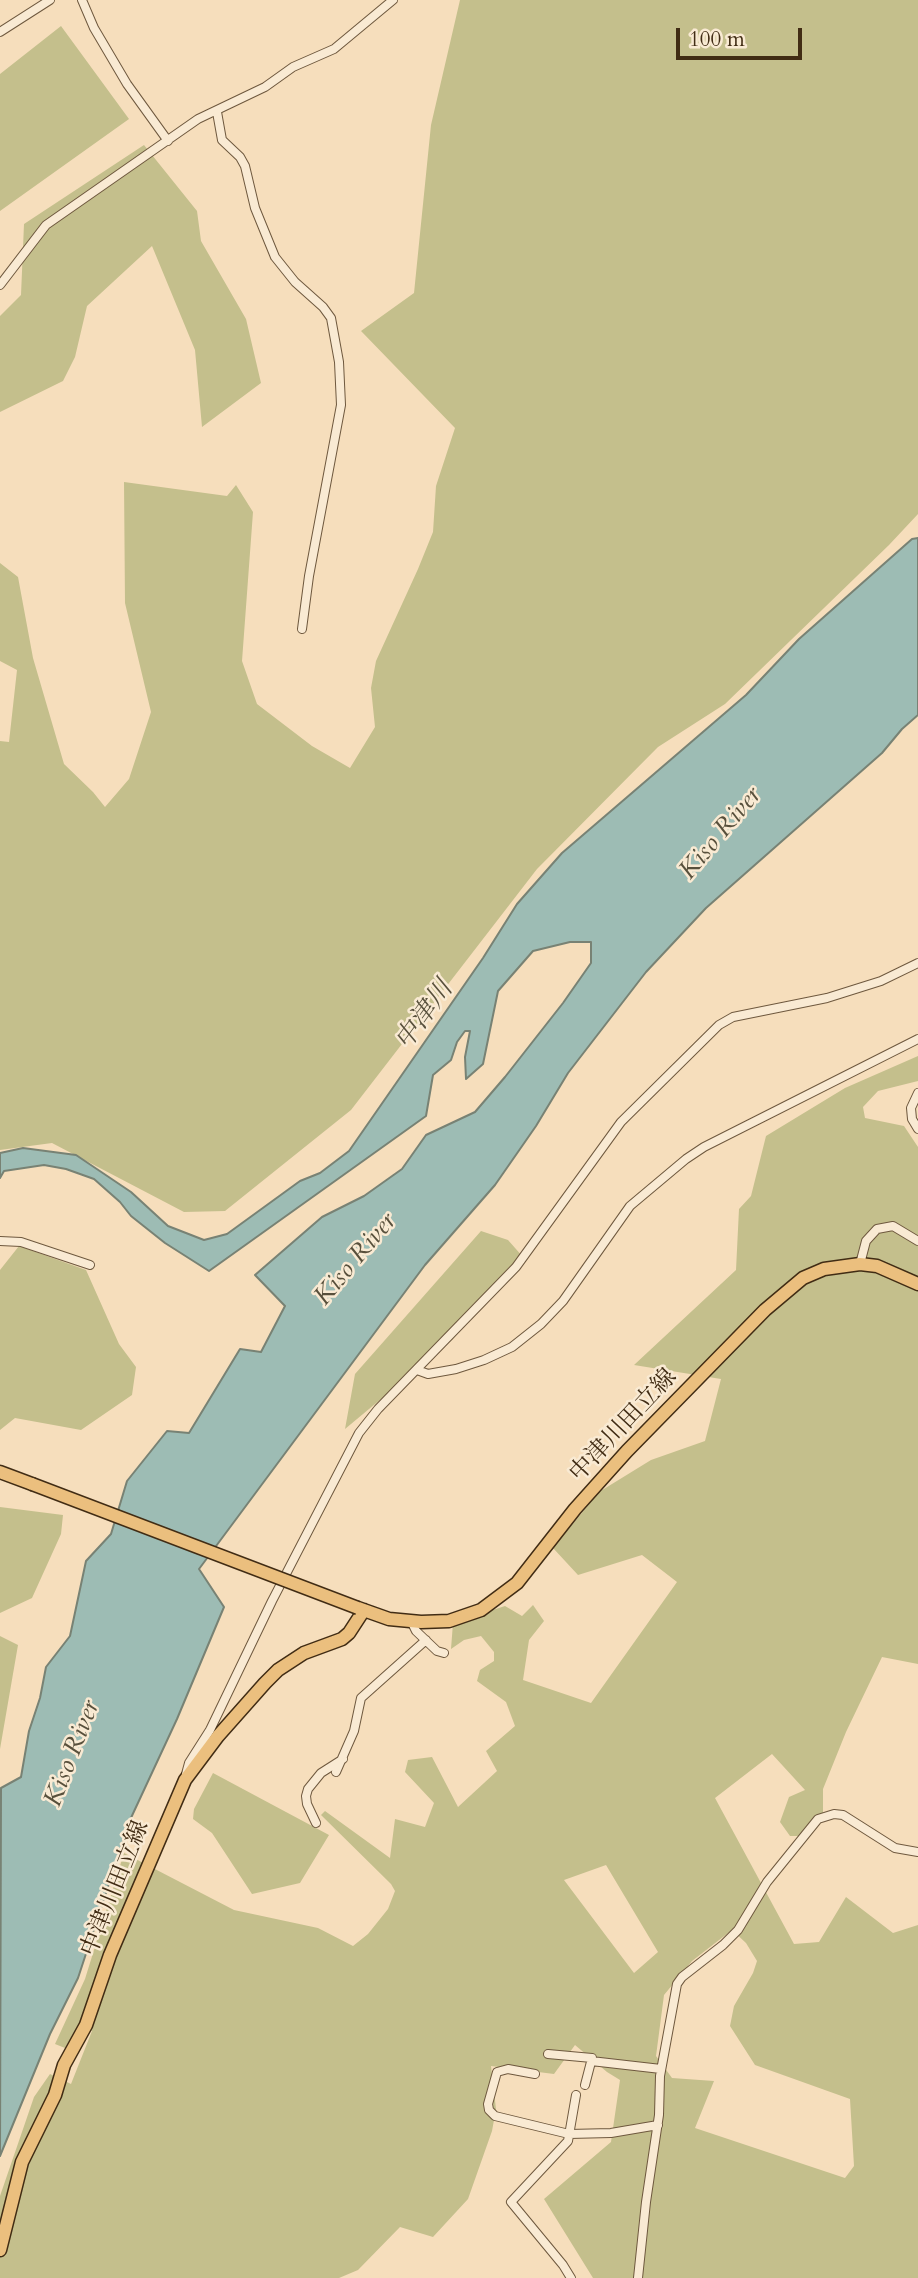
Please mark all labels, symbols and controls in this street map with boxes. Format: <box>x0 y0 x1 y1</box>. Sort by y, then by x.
scale bar <box>680 14 806 58</box>
text: 100 m <box>689 25 745 54</box>
water label: Kiso River <box>673 781 769 887</box>
water label: 中津川 <box>389 975 461 1057</box>
water label: Kiso River <box>308 1207 404 1313</box>
street label: 中津川田立線 <box>564 1364 684 1488</box>
water label: Kiso River <box>39 1697 107 1811</box>
street label: 中津川田立線 <box>76 1817 156 1961</box>

